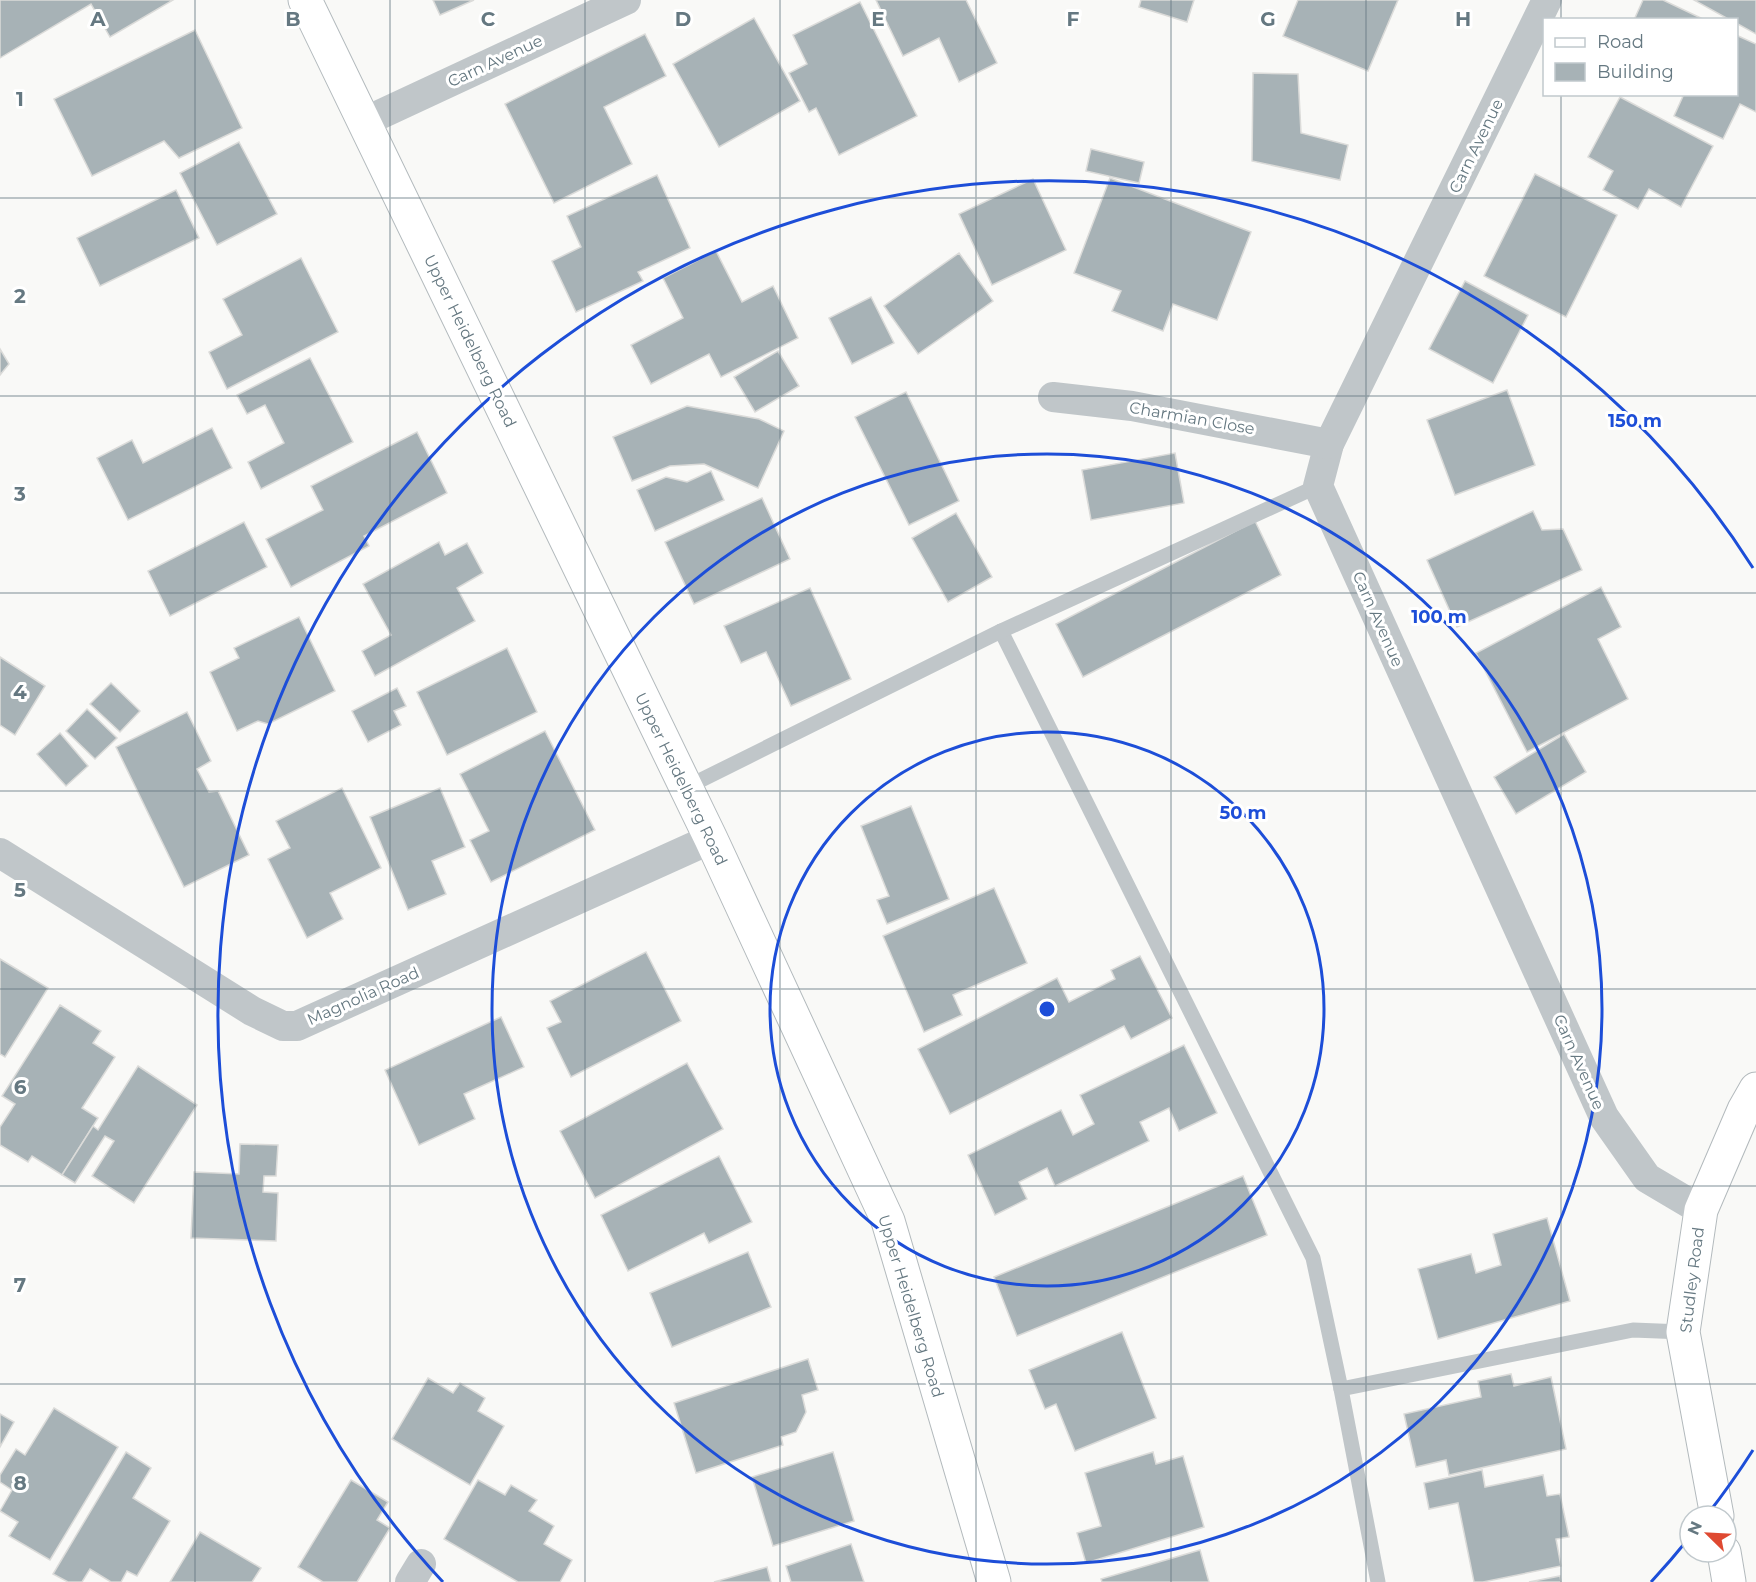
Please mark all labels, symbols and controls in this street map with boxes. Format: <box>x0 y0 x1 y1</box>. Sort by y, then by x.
text: A <box>89 7 106 31</box>
text: B <box>285 7 301 31</box>
text: C <box>481 7 496 31</box>
text: D <box>675 7 691 31</box>
text: E <box>871 7 885 31</box>
text: F <box>1067 7 1080 31</box>
text: G <box>1260 7 1276 31</box>
text: H <box>1455 7 1471 31</box>
legend <box>1543 18 1738 96</box>
street label: Carn Avenue <box>445 31 545 91</box>
text: Road <box>1597 31 1644 53</box>
text: Building <box>1597 61 1674 83</box>
text: 1 <box>16 87 24 111</box>
street label: Carn Avenue <box>1445 96 1507 196</box>
street label: Upper Heidelberg Road <box>420 251 520 431</box>
text: 2 <box>14 284 26 308</box>
street label: Charmian Close <box>1128 398 1256 438</box>
text: 150 m <box>1608 410 1662 432</box>
text: 3 <box>13 482 26 506</box>
street label: Carn Avenue <box>1349 568 1407 670</box>
text: 100 m <box>1411 606 1467 628</box>
text: 4 <box>13 680 27 704</box>
street label: Upper Heidelberg Road <box>631 689 731 869</box>
text: 50 m <box>1220 802 1266 824</box>
text: 5 <box>14 878 26 902</box>
street label: Magnolia Road <box>304 963 422 1029</box>
centre of rings <box>1037 999 1057 1019</box>
street label: Carn Avenue <box>1550 1011 1608 1113</box>
text: 6 <box>14 1075 27 1099</box>
street label: Upper Heidelberg Road <box>874 1212 948 1400</box>
street label: Studley Road <box>1676 1226 1708 1334</box>
text: 7 <box>14 1273 26 1297</box>
text: 8 <box>13 1471 27 1495</box>
north arrow <box>1678 1504 1738 1564</box>
text: N <box>1683 1518 1706 1538</box>

